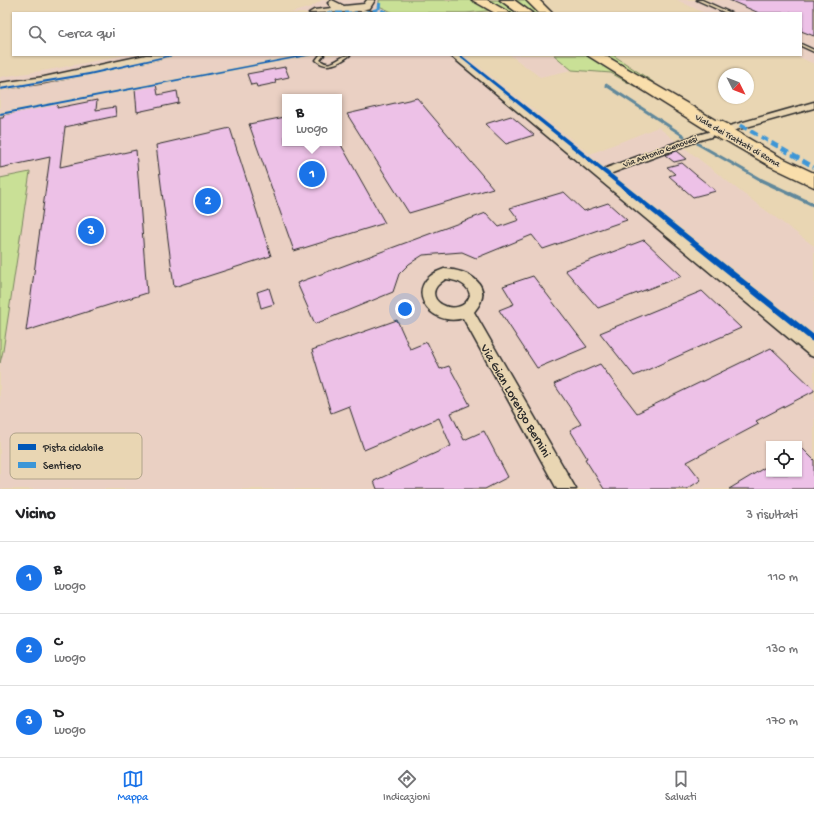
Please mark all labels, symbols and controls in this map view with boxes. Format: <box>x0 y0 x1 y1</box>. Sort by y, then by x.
search box <box>12 12 802 56</box>
icon: search <box>26 23 48 45</box>
text: Cerca qui <box>58 25 115 43</box>
north arrow <box>718 68 754 104</box>
popup <box>282 94 342 146</box>
text: B <box>296 104 304 122</box>
street label: Viale dei Trattati di Roma <box>692 112 783 171</box>
text: Luogo <box>296 122 328 137</box>
street label: Via Antonio Genovesi <box>621 134 699 171</box>
pin: 1 <box>299 159 325 189</box>
pin: 2 <box>195 186 221 216</box>
pin: 3 <box>78 216 104 246</box>
your location <box>395 299 415 319</box>
street label: Via Gian Lorenzo Bernini <box>476 341 554 461</box>
legend <box>10 433 142 479</box>
map controls <box>766 441 802 477</box>
button: locate <box>766 441 802 477</box>
text: Pista ciclabile <box>42 443 104 455</box>
text: Sentiero <box>43 461 81 473</box>
text: Vicino <box>16 505 56 525</box>
text: 3 risultati <box>746 508 798 523</box>
text: B <box>54 561 62 579</box>
text: 1 <box>26 570 32 585</box>
text: 110 m <box>768 570 798 585</box>
text: Luogo <box>54 579 86 594</box>
text: C <box>54 633 62 651</box>
text: 2 <box>26 642 32 657</box>
text: 130 m <box>766 642 798 657</box>
text: Luogo <box>54 651 86 666</box>
text: D <box>54 705 64 723</box>
text: 3 <box>26 714 32 729</box>
text: 170 m <box>766 714 798 729</box>
text: Luogo <box>54 723 86 738</box>
tab: Mappa <box>117 768 148 804</box>
tab: Indicazioni <box>383 768 430 804</box>
tab: Salvati <box>665 768 697 804</box>

